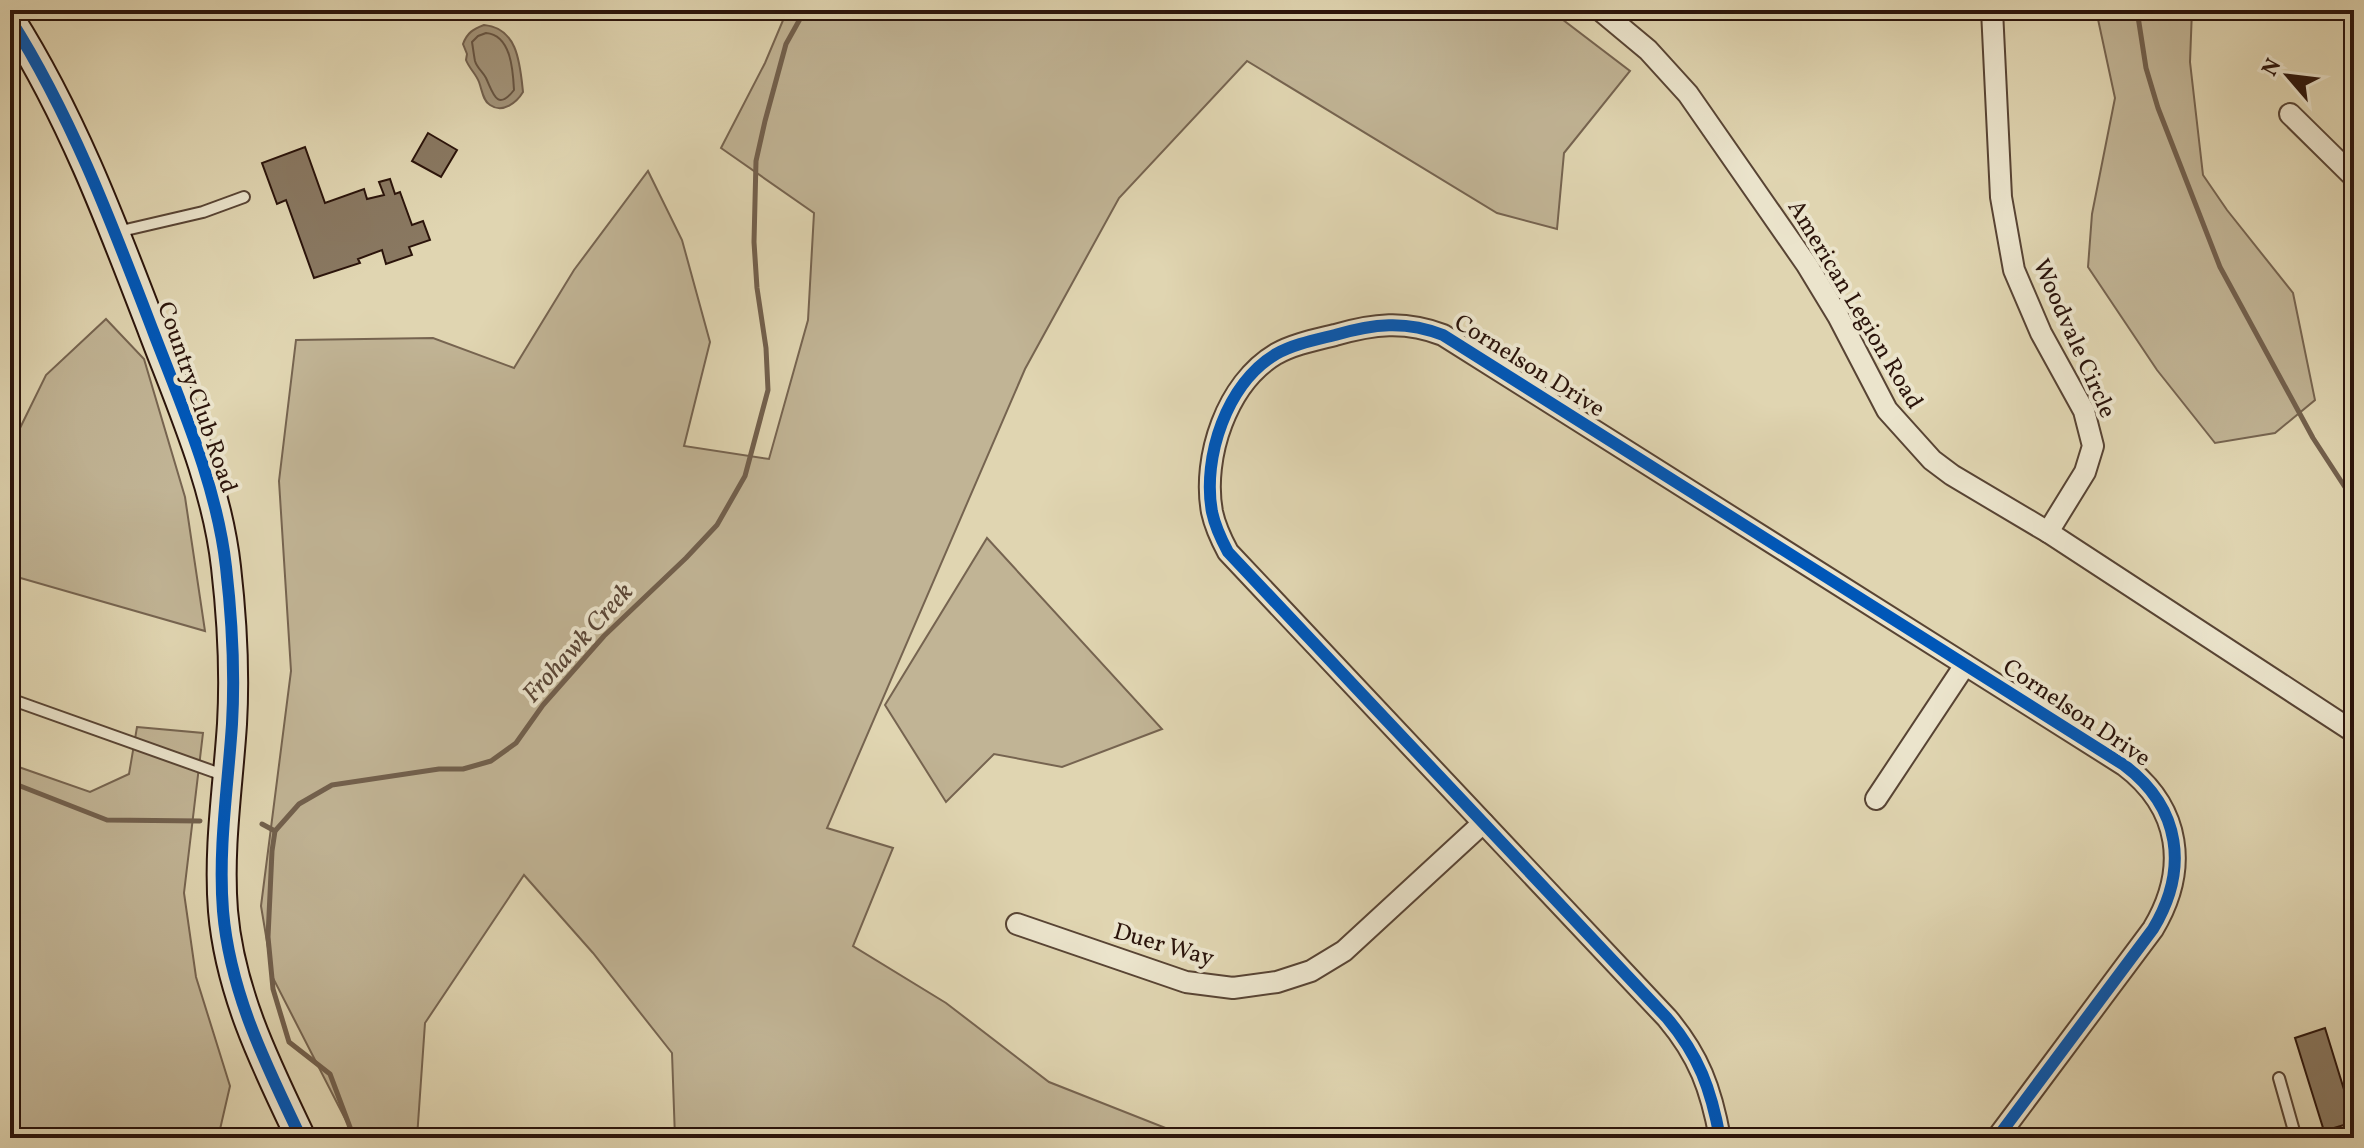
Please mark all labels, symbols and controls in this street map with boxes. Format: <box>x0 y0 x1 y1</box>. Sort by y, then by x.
north arrow <box>2248 36 2328 116</box>
text: N <box>2255 53 2290 82</box>
street label: American Legion Road <box>1778 194 1930 416</box>
street label: Woodvale Circle <box>2023 254 2123 424</box>
street label: Country Club Road <box>147 297 245 498</box>
street label: Cornelson Drive <box>1447 307 1611 427</box>
water label: Frohawk Creek <box>515 575 642 711</box>
street label: Cornelson Drive <box>1995 651 2157 776</box>
street label: Duer Way <box>1109 915 1218 976</box>

